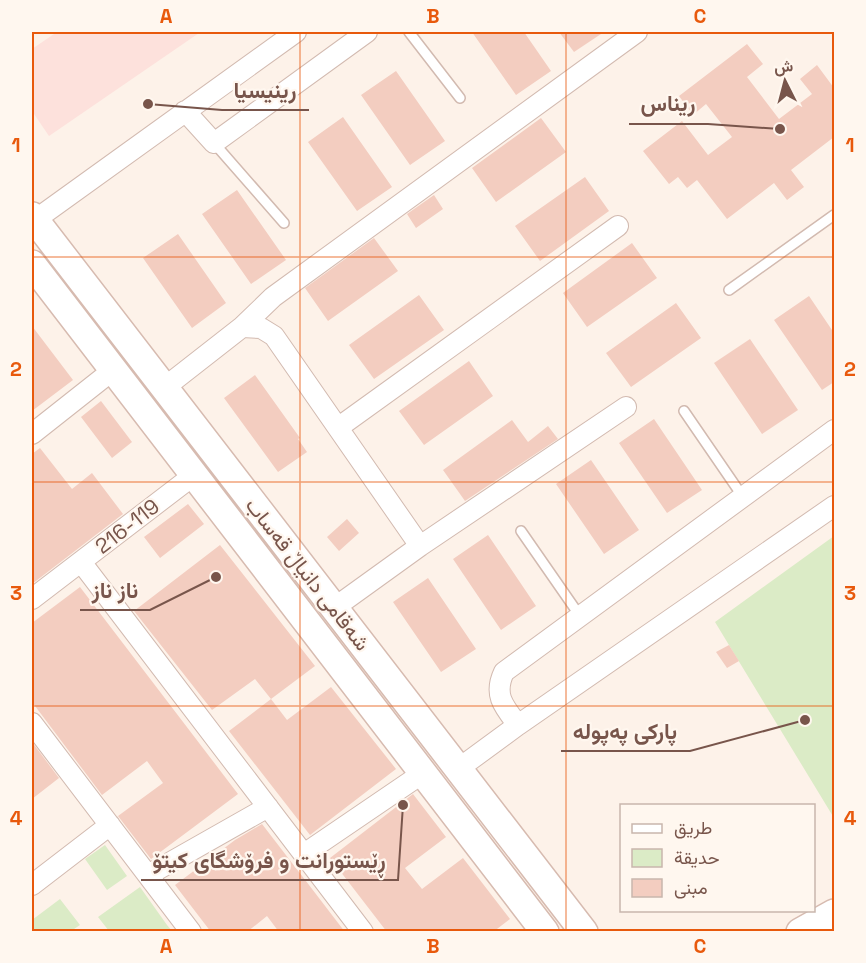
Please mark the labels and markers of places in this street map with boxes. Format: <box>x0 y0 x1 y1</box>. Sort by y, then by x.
callout: رينيسيا <box>222 70 309 110</box>
callout: ريناس <box>629 84 708 124</box>
callout: ناز ناز <box>80 570 150 610</box>
callout: پارکی پەپولە <box>561 711 690 751</box>
callout: ڕێستورانت و فرۆشگای کیتۆ <box>141 840 398 880</box>

